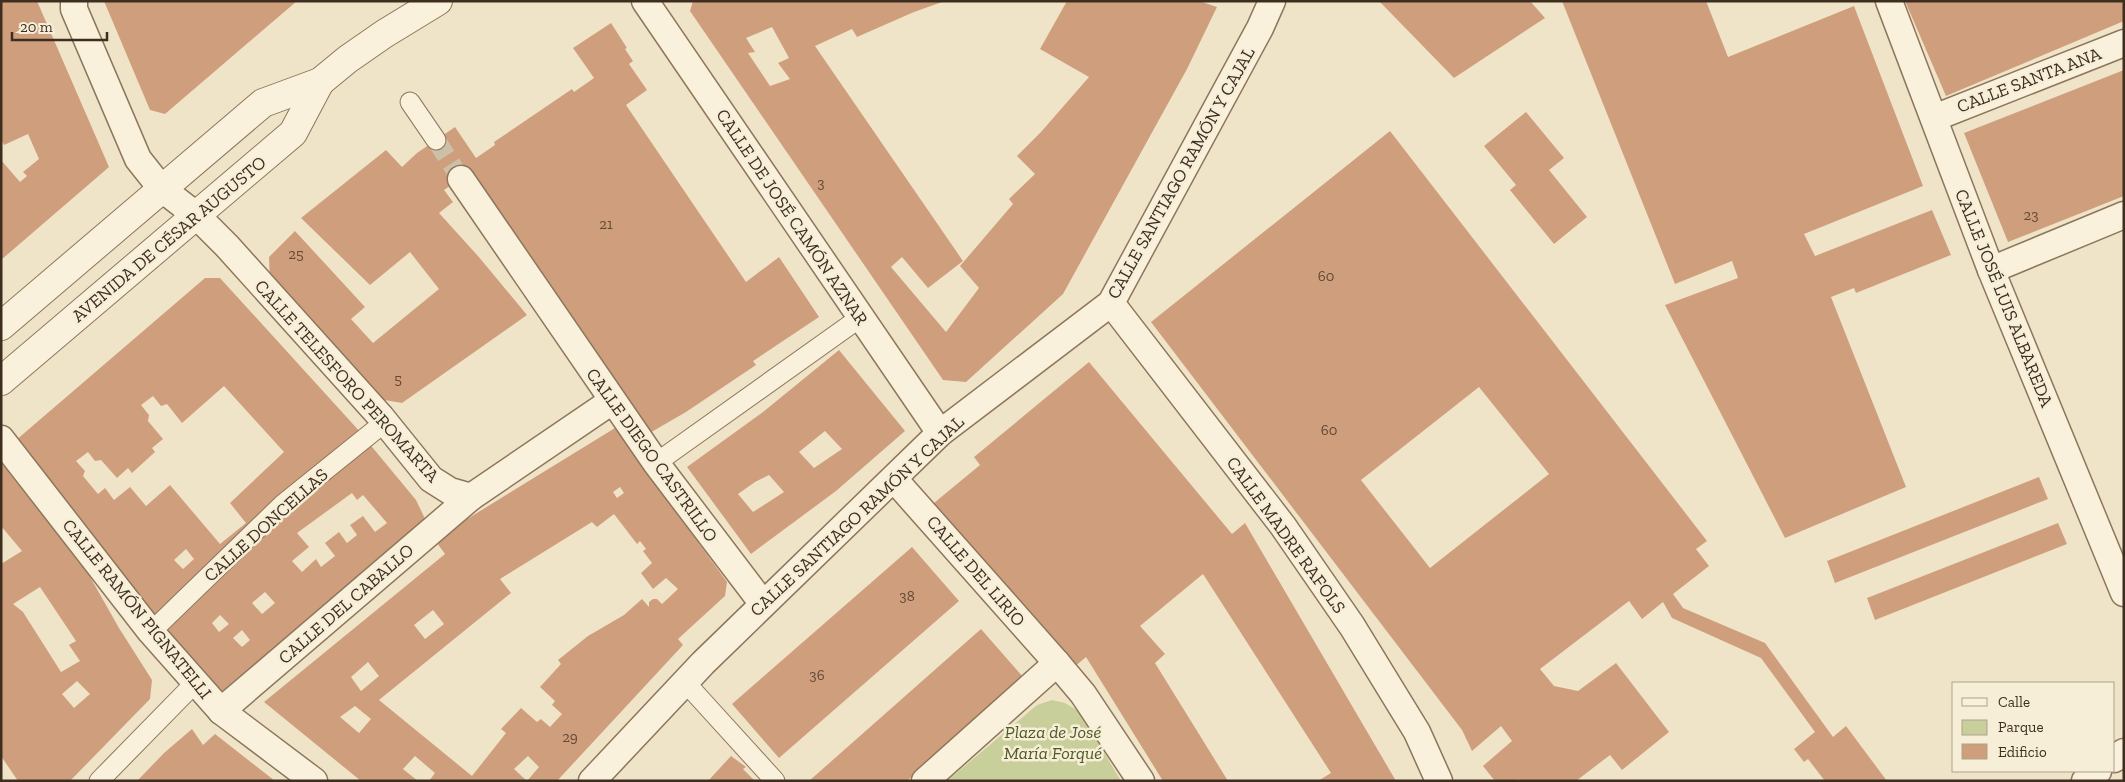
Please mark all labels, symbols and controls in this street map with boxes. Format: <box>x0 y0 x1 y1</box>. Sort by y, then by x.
scale bar <box>12 10 108 42</box>
text: 20 m <box>20 18 53 36</box>
street label: CALLE SANTA ANA <box>1954 42 2105 118</box>
street label: CALLE SANTIAGO RAMÓN Y CAJAL <box>1102 43 1260 303</box>
street label: CALLE DE JOSÉ CAMÓN AZNAR <box>711 105 873 329</box>
street label: AVENIDA DE CÉSAR AUGUSTO <box>67 151 271 327</box>
house number: 3 <box>817 174 825 192</box>
street label: CALLE JOSÉ LUIS ALBAREDA <box>1950 186 2058 411</box>
house number: 23 <box>2023 206 2039 224</box>
house number: 21 <box>599 215 613 233</box>
house number: 25 <box>288 245 304 263</box>
house number: 60 <box>1318 267 1334 285</box>
street label: CALLE TELESFORO PEROMARTA <box>250 275 444 487</box>
street label: CALLE DIEGO CASTRILLO <box>581 364 723 546</box>
house number: 5 <box>394 370 402 388</box>
street label: CALLE SANTIAGO RAMÓN Y CAJAL <box>745 411 969 621</box>
house number: 60 <box>1321 421 1337 439</box>
street label: CALLE MADRE RAFOLS <box>1222 452 1350 618</box>
street label: CALLE DONCELLAS <box>199 464 333 586</box>
street label: CALLE DEL LIRIO <box>922 511 1030 631</box>
street label: CALLE RAMÓN PIGNATELLI <box>58 515 217 704</box>
street label: CALLE DEL CABALLO <box>274 539 418 669</box>
house number: 38 <box>899 587 915 605</box>
house number: 36 <box>809 666 825 684</box>
legend <box>1952 682 2115 772</box>
text: Calle <box>1998 693 2030 711</box>
text: Parque <box>1998 718 2044 736</box>
park label: Plaza de José María Forqué <box>1004 721 1102 764</box>
house number: 29 <box>562 728 578 746</box>
text: Edificio <box>1998 743 2047 761</box>

